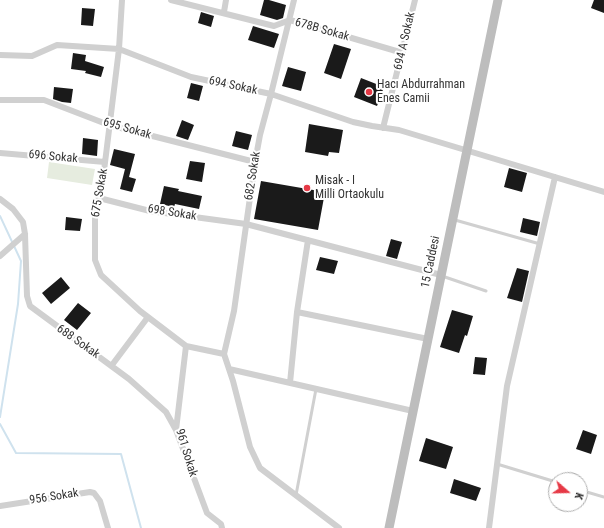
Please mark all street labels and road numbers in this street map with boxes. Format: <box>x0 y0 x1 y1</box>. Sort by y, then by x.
street label: 694 A Sokak <box>391 11 419 71</box>
street label: 678B Sokak <box>293 15 351 45</box>
street label: 694 Sokak <box>207 74 259 98</box>
street label: 695 Sokak <box>101 115 153 143</box>
street label: 696 Sokak <box>28 148 78 166</box>
street label: 682 Sokak <box>242 151 264 201</box>
street label: 675 Sokak <box>89 167 111 219</box>
street label: 698 Sokak <box>147 202 197 224</box>
street label: 15 Caddesi <box>418 235 444 289</box>
street label: 688 Sokak <box>54 322 102 362</box>
street label: 961 Sokak <box>172 427 200 479</box>
street label: 956 Sokak <box>29 486 79 508</box>

